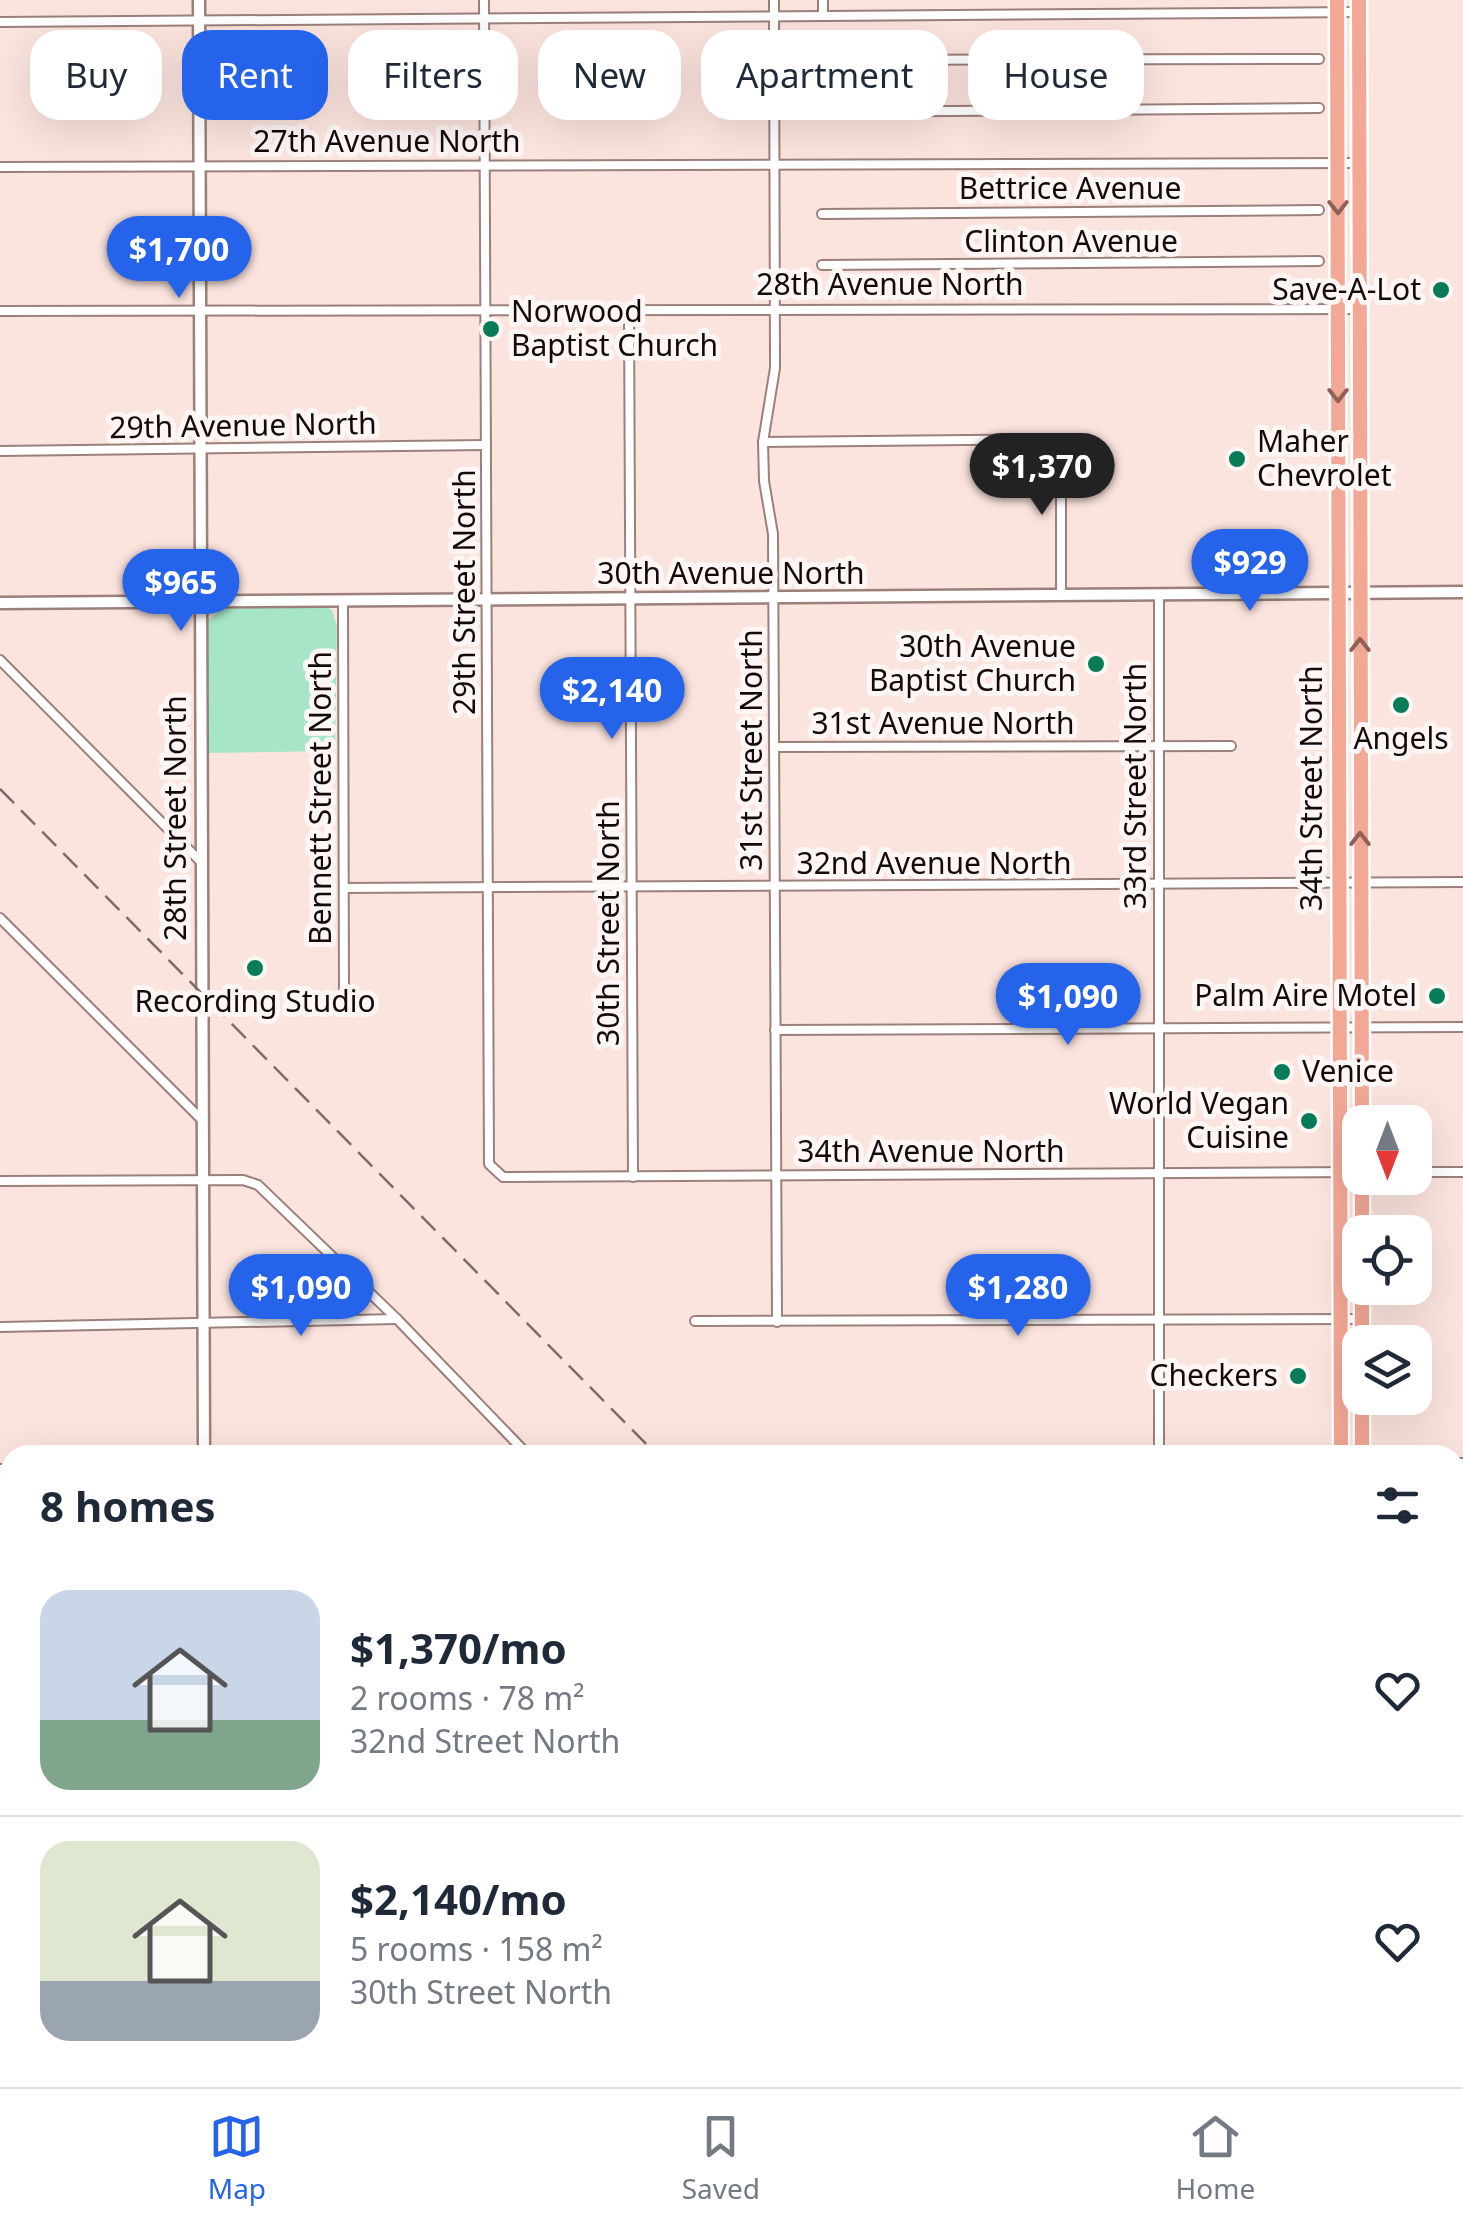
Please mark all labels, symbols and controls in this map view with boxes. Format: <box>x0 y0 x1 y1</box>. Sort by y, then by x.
chip: Buy <box>30 30 162 120</box>
chip: Rent <box>182 30 328 120</box>
chip: Filters <box>348 30 518 120</box>
chip: New <box>538 30 681 120</box>
chip: Apartment <box>701 30 948 120</box>
chip: House <box>968 30 1144 120</box>
street label: 27th Avenue North <box>253 120 521 161</box>
street label: Bettrice Avenue <box>959 167 1181 208</box>
one-way arrow <box>1327 200 1349 216</box>
pin: $1,700 <box>98 216 260 301</box>
street label: Clinton Avenue <box>964 220 1178 261</box>
text: $1,700 <box>129 227 229 270</box>
street label: 28th Avenue North <box>756 263 1024 304</box>
place label: Save-A-Lot <box>1272 268 1421 309</box>
marker: Save-A-Lot <box>1430 279 1452 301</box>
place label: Norwood Baptist Church <box>511 290 718 365</box>
marker: Norwood Baptist Church <box>480 318 502 340</box>
one-way arrow <box>1328 387 1349 403</box>
street label: 29th Avenue North <box>109 402 377 447</box>
place label: Maher Chevrolet <box>1257 420 1392 495</box>
pin: $1,370 <box>961 433 1123 518</box>
text: $1,370 <box>992 444 1092 487</box>
marker: Maher Chevrolet <box>1226 448 1248 470</box>
street label: 29th Street North <box>443 469 484 715</box>
pin: $929 <box>1191 529 1309 614</box>
text: $929 <box>1213 540 1287 583</box>
pin: $965 <box>122 549 240 634</box>
street label: 30th Avenue North <box>597 552 865 593</box>
text: $965 <box>144 560 218 603</box>
place label: 30th Avenue Baptist Church <box>869 625 1076 700</box>
street label: 31st Street North <box>730 629 771 871</box>
one-way arrow <box>1349 637 1371 652</box>
street label: Bennett Street North <box>299 651 340 945</box>
marker: 30th Avenue Baptist Church <box>1085 653 1107 675</box>
pin: $2,140 <box>531 657 693 742</box>
street label: 33rd Street North <box>1114 663 1155 909</box>
street label: 34th Street North <box>1290 665 1331 911</box>
text: $2,140 <box>562 668 662 711</box>
marker: Angels <box>1390 694 1412 716</box>
street label: 28th Street North <box>154 695 195 941</box>
street label: 31st Avenue North <box>811 702 1075 743</box>
place label: Angels <box>1353 717 1449 758</box>
street label: 30th Street North <box>587 800 628 1046</box>
one-way arrow <box>1349 831 1371 846</box>
street label: 32nd Avenue North <box>797 842 1071 883</box>
marker: Recording Studio <box>244 957 266 979</box>
pin: $1,090 <box>987 963 1149 1048</box>
text: $1,090 <box>1018 974 1118 1017</box>
place label: Palm Aire Motel <box>1194 974 1417 1015</box>
place label: Recording Studio <box>134 980 376 1021</box>
marker: Palm Aire Motel <box>1426 985 1448 1007</box>
place label: Venice <box>1302 1050 1394 1091</box>
marker: Venice <box>1271 1061 1293 1083</box>
place label: World Vegan Cuisine <box>1109 1082 1289 1157</box>
north arrow <box>1342 1105 1432 1195</box>
map controls <box>1342 1105 1432 1415</box>
marker: World Vegan Cuisine <box>1298 1110 1320 1132</box>
street label: 34th Avenue North <box>797 1130 1065 1171</box>
button: locate <box>1342 1215 1432 1305</box>
pin: $1,090 <box>220 1254 382 1339</box>
pin: $1,280 <box>937 1254 1099 1339</box>
text: $1,090 <box>251 1265 351 1308</box>
text: $1,280 <box>968 1265 1068 1308</box>
button: layers <box>1342 1325 1432 1415</box>
place label: Checkers <box>1149 1354 1278 1395</box>
marker: Checkers <box>1287 1365 1309 1387</box>
text: 8 homes <box>40 1477 216 1534</box>
icon: filters <box>1370 1478 1425 1533</box>
text: $1,370/mo <box>350 1619 567 1676</box>
icon: home <box>120 1630 240 1750</box>
icon: heart <box>1370 1663 1425 1718</box>
text: 2 rooms · 78 m² <box>350 1676 584 1719</box>
text: 32nd Street North <box>350 1719 620 1762</box>
text: $2,140/mo <box>350 1870 567 1927</box>
icon: home <box>120 1881 240 2001</box>
icon: heart <box>1370 1914 1425 1969</box>
text: 5 rooms · 158 m² <box>350 1927 603 1970</box>
text: 30th Street North <box>350 1970 612 2013</box>
tab: Map <box>208 2109 266 2207</box>
tab: Saved <box>682 2109 760 2207</box>
tab: Home <box>1176 2109 1255 2207</box>

